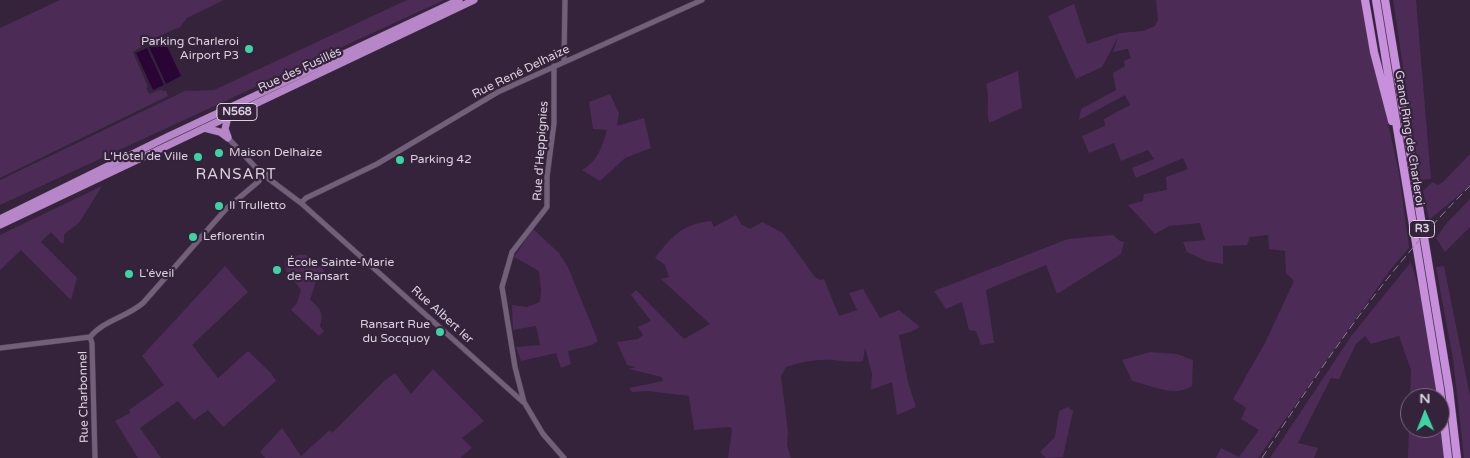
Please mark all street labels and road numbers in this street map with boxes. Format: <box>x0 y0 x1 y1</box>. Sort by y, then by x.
street label: Rue René Delhaize <box>470 42 572 102</box>
street label: Rue des Fusillés <box>256 44 344 96</box>
street label: Grand Ring de Charleroi <box>1391 69 1427 207</box>
street label: Rue d'Heppignies <box>530 101 552 201</box>
road number: N568 <box>217 104 257 120</box>
road number: R3 <box>1410 220 1434 238</box>
street label: Rue Albert Ier <box>408 283 476 347</box>
street label: Rue Charbonnel <box>76 351 92 443</box>

